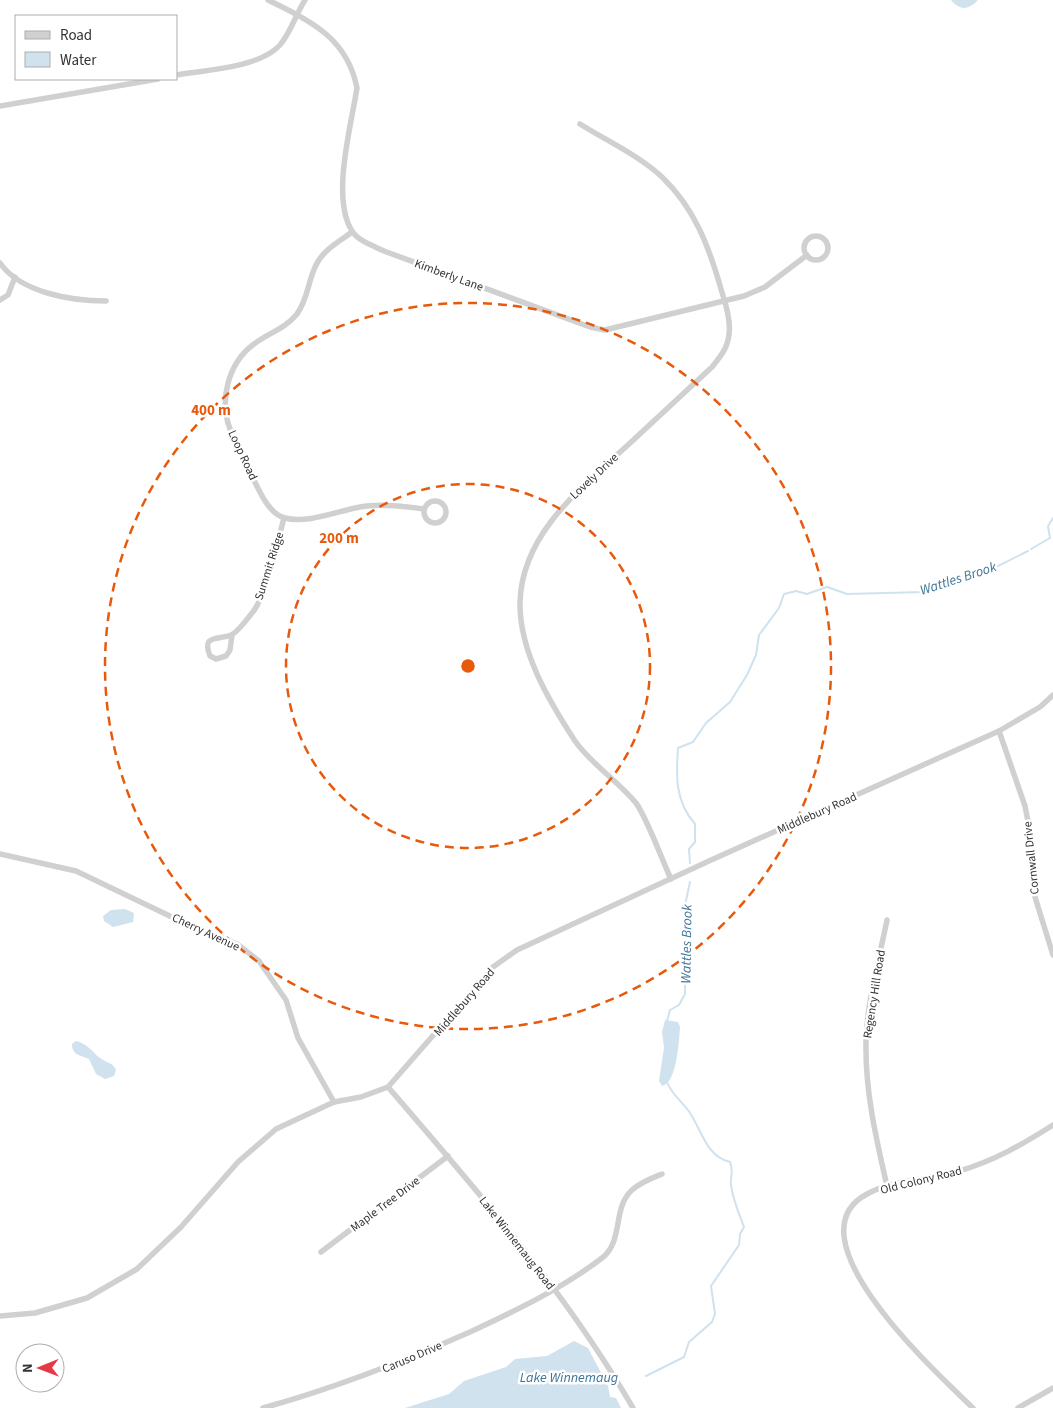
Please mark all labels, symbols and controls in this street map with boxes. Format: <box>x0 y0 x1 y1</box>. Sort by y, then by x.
legend <box>15 15 178 80</box>
text: Road <box>60 25 92 46</box>
text: Water <box>60 50 97 71</box>
street label: Kimberly Lane <box>412 255 486 296</box>
text: 400 m <box>191 400 231 421</box>
street label: Loop Road <box>224 427 262 483</box>
street label: Lovely Drive <box>566 449 622 503</box>
text: 200 m <box>319 528 359 549</box>
street label: Summit Ridge <box>250 530 288 602</box>
water label: Wattles Brook <box>917 557 999 601</box>
centre of rings <box>459 657 477 675</box>
street label: Middlebury Road <box>775 788 860 839</box>
street label: Cornwall Drive <box>1019 821 1044 895</box>
water label: Wattles Brook <box>676 904 698 984</box>
street label: Cherry Avenue <box>169 909 242 956</box>
street label: Regency Hill Road <box>859 949 890 1040</box>
street label: Middlebury Road <box>430 965 499 1040</box>
street label: Old Colony Road <box>879 1162 964 1199</box>
street label: Maple Tree Drive <box>347 1173 424 1236</box>
street label: Lake Winnemaug Road <box>475 1193 558 1294</box>
street label: Caruso Drive <box>380 1337 445 1378</box>
north arrow <box>15 1343 65 1393</box>
text: N <box>18 1363 38 1373</box>
water label: Lake Winnemaug <box>520 1368 618 1388</box>

